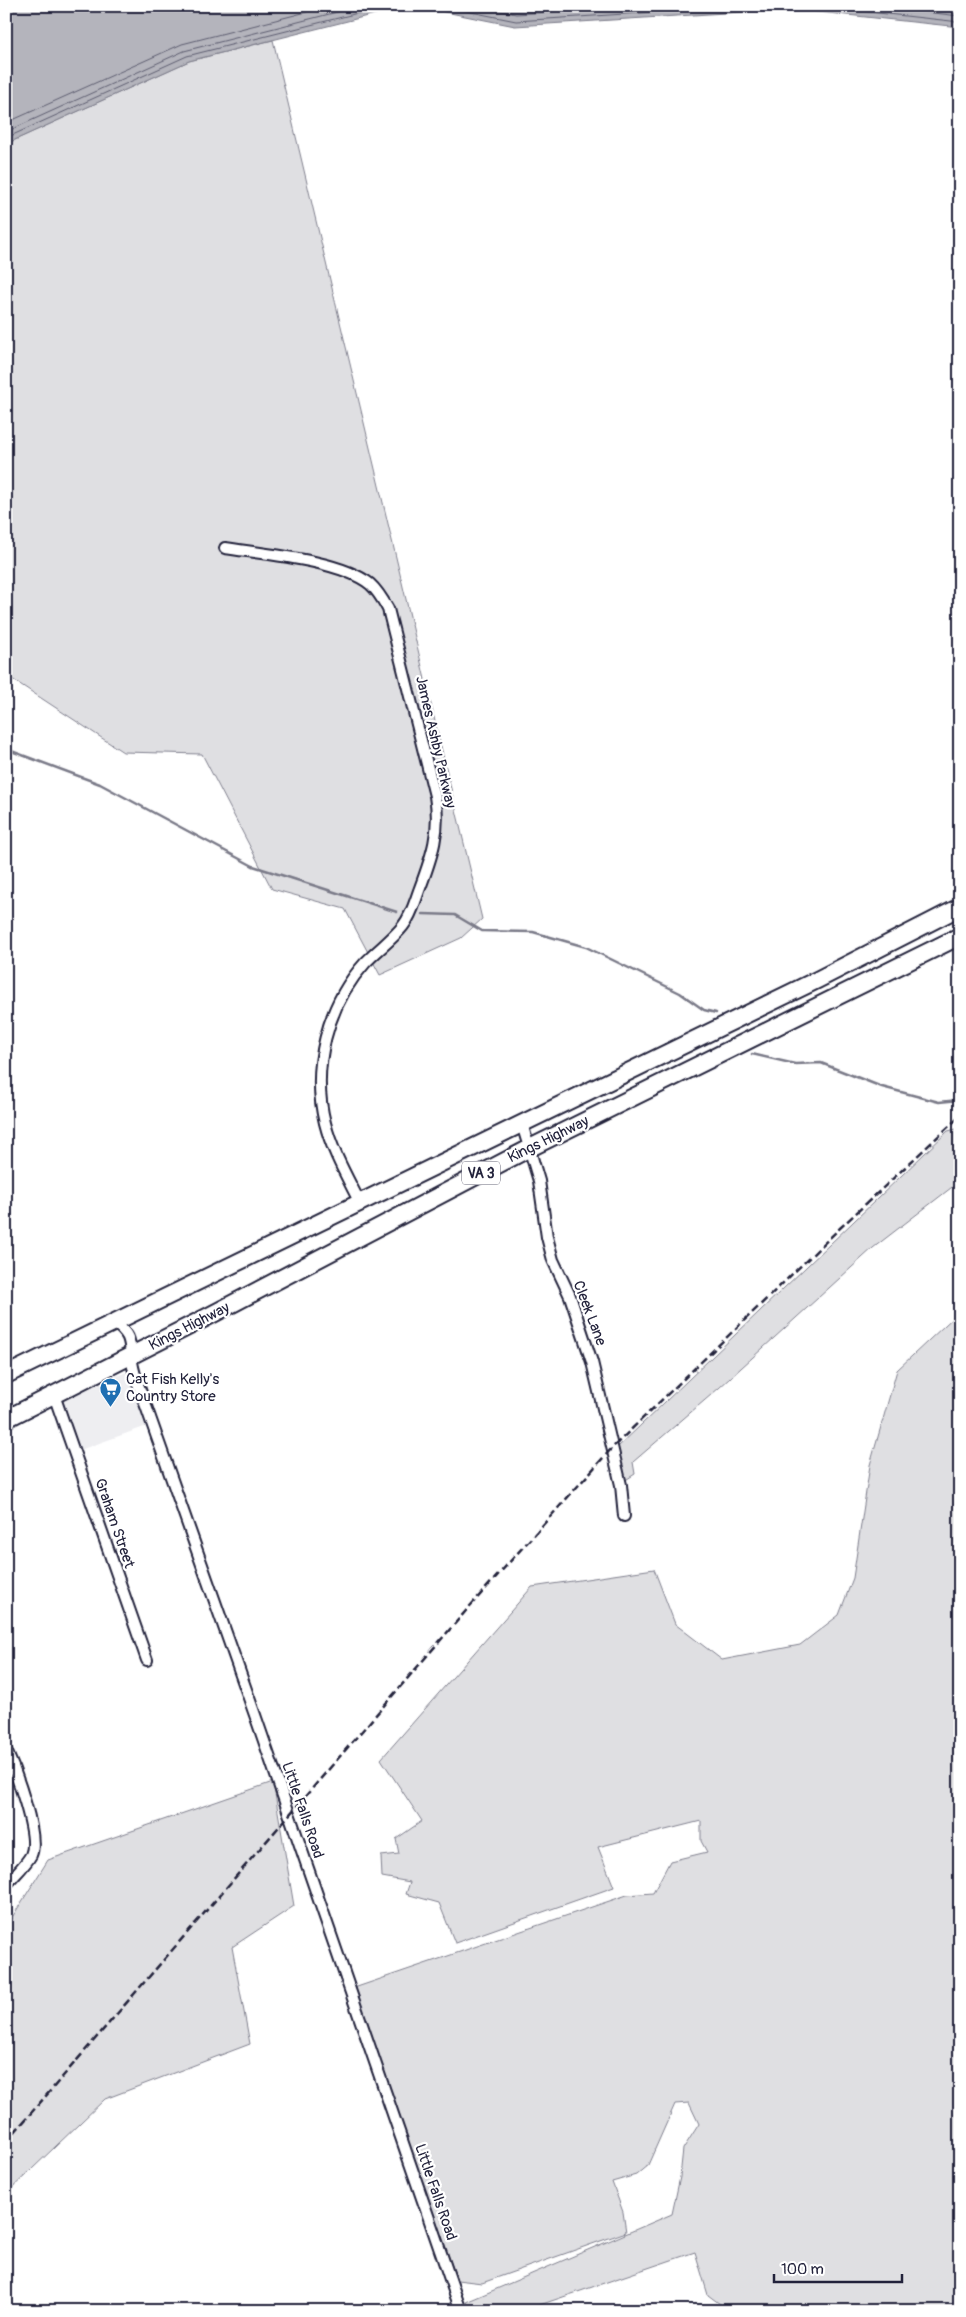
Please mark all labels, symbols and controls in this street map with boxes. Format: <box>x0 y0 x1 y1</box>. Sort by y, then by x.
street label: James Ashby Parkway <box>411 674 460 811</box>
street label: Kings Highway <box>505 1111 592 1167</box>
road number: VA 3 <box>462 1162 500 1184</box>
street label: Cleek Lane <box>568 1278 611 1349</box>
street label: Kings Highway <box>146 1298 233 1355</box>
place label: Cat Fish Kelly's Country Store <box>126 1370 219 1406</box>
supermarket icon: Cat Fish Kelly's Country Store <box>98 1376 122 1407</box>
street label: Graham Street <box>90 1476 139 1571</box>
street label: Little Falls Road <box>277 1759 328 1861</box>
street label: Little Falls Road <box>410 2141 461 2243</box>
scale bar <box>774 2252 901 2284</box>
text: 100 m <box>781 2260 824 2279</box>

